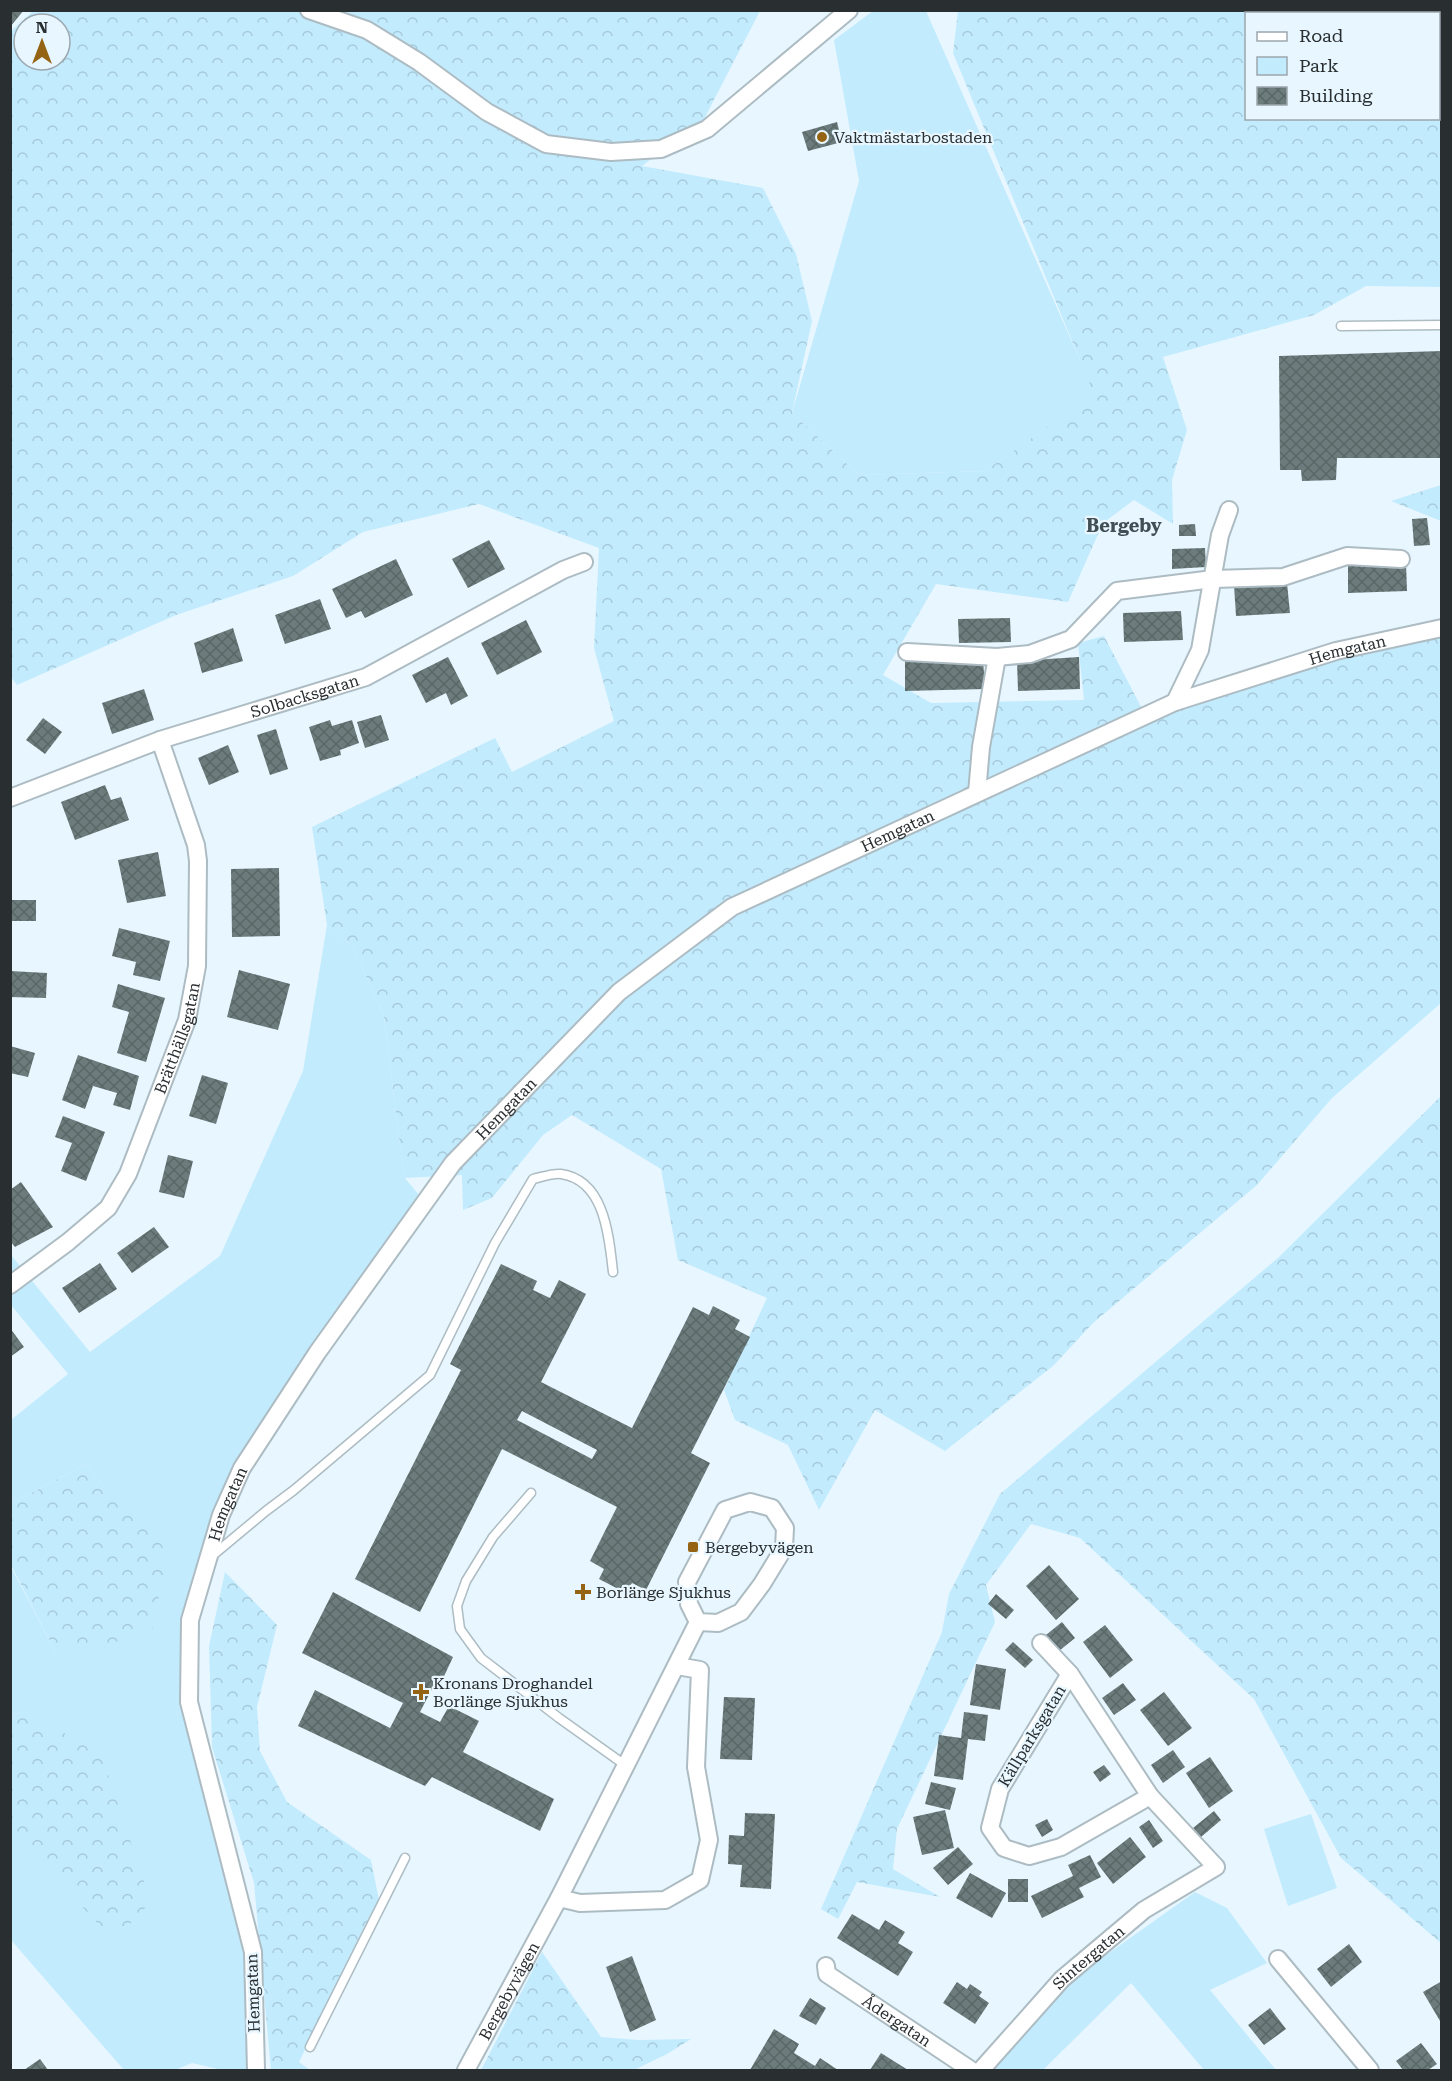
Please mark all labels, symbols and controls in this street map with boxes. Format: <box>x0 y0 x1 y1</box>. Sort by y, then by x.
north arrow <box>12 12 72 72</box>
legend <box>1245 12 1440 120</box>
text: N <box>36 18 48 37</box>
text: Road <box>1299 25 1344 46</box>
text: Park <box>1299 55 1339 76</box>
text: Building <box>1299 85 1373 106</box>
place label: Vaktmästarbostaden <box>834 128 992 147</box>
marker: Vaktmästarbostaden <box>815 130 829 144</box>
district label: Bergeby <box>1086 515 1162 536</box>
street label: Hemgatan <box>1306 631 1388 669</box>
street label: Solbacksgatan <box>248 670 361 721</box>
street label: Hemgatan <box>858 805 937 856</box>
street label: Brätthällsgatan <box>150 981 203 1097</box>
street label: Hemgatan <box>472 1074 540 1143</box>
street label: Hemgatan <box>204 1464 251 1544</box>
place label: Bergebyvägen <box>705 1538 813 1557</box>
marker: Bergebyvägen <box>686 1540 700 1554</box>
marker: Borlänge Sjukhus <box>574 1583 592 1601</box>
place label: Borlänge Sjukhus <box>596 1583 731 1602</box>
place label: Kronans Droghandel Borlänge Sjukhus <box>433 1674 593 1711</box>
street label: Källparksgatan <box>994 1682 1070 1790</box>
marker: Kronans Droghandel Borlänge Sjukhus <box>414 1685 428 1699</box>
street label: Sintergatan <box>1048 1921 1128 1993</box>
street label: Bergebyvägen <box>475 1939 543 2043</box>
street label: Hemgatan <box>242 1953 264 2033</box>
street label: Ådergatan <box>859 1991 935 2050</box>

